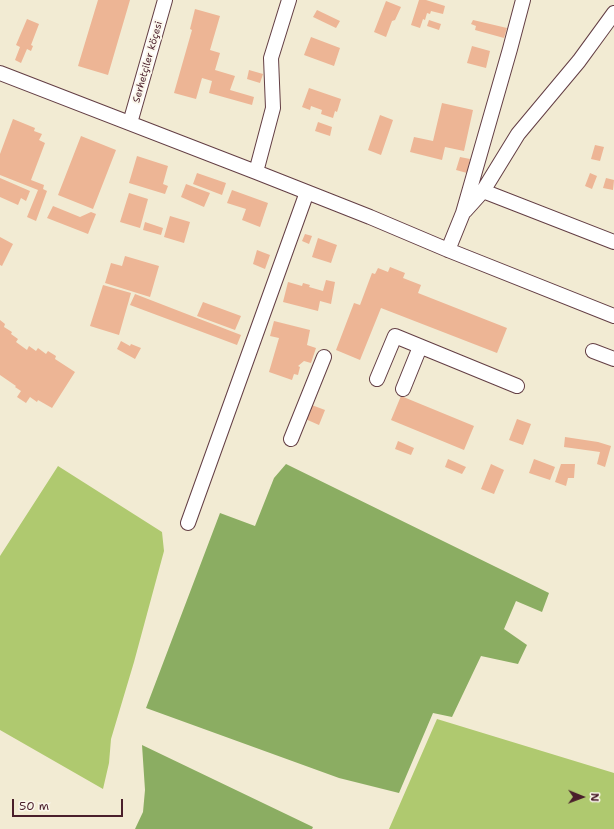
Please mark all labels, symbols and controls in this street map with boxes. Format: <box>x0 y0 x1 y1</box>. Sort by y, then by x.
street label: Serhetçiler köçesi <box>131 20 165 104</box>
north arrow <box>562 777 602 817</box>
scale bar <box>14 791 125 817</box>
text: N <box>587 793 602 802</box>
text: 50 m <box>19 798 49 814</box>

